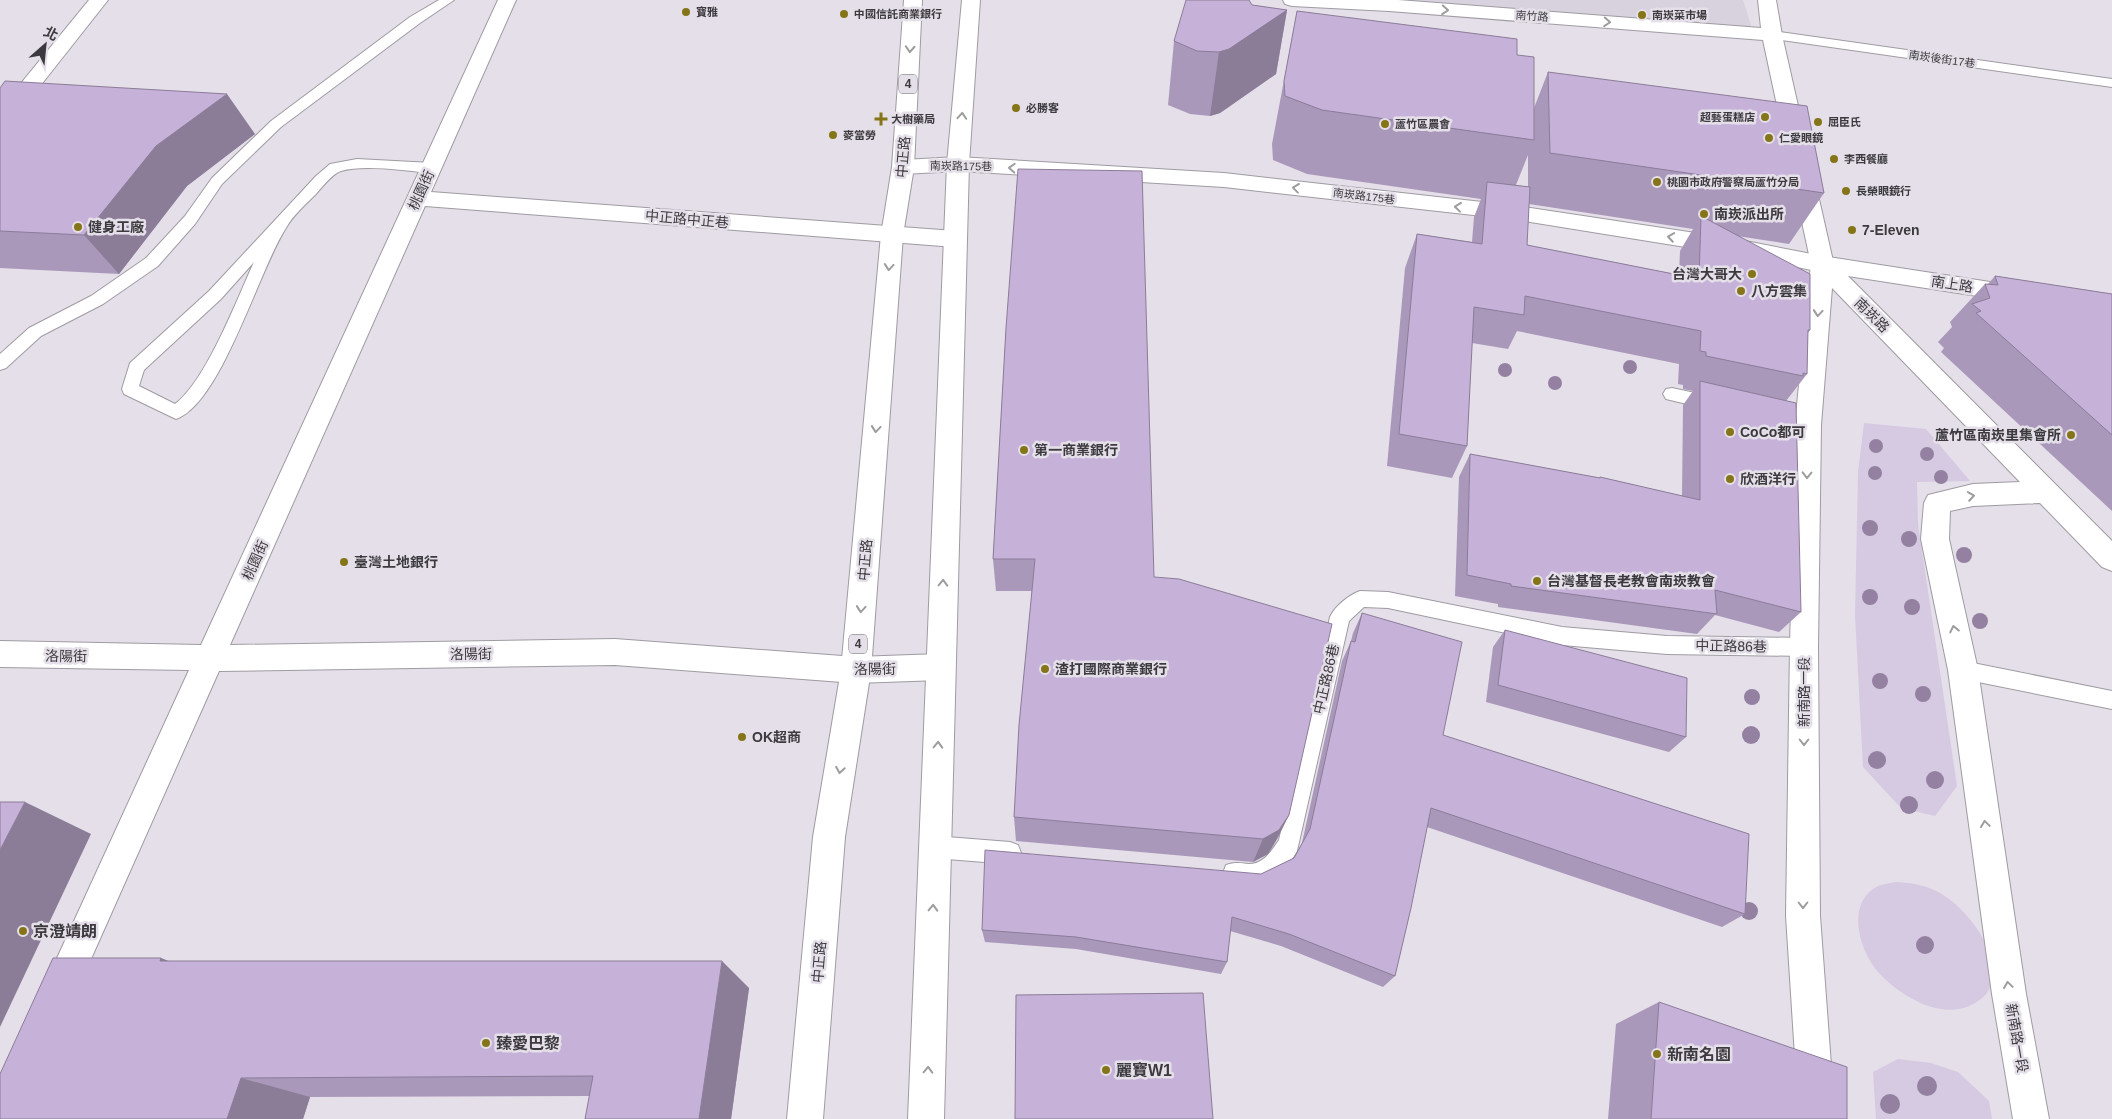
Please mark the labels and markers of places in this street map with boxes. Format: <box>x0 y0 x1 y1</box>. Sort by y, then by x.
marker: 寶雅 <box>680 6 692 18</box>
place label: 寶雅 <box>696 6 718 18</box>
marker: 中國信託商業銀行 <box>838 8 850 20</box>
place label: 中國信託商業銀行 <box>854 8 942 20</box>
marker: 南崁菜市場 <box>1636 9 1648 21</box>
place label: 南崁菜市場 <box>1652 9 1707 21</box>
marker: 必勝客 <box>1010 102 1022 114</box>
place label: 必勝客 <box>1026 102 1059 114</box>
place label: 超藝蛋糕店 <box>1700 111 1755 123</box>
marker: 超藝蛋糕店 <box>1759 111 1771 123</box>
marker: 大樹藥局 <box>875 113 887 125</box>
place label: 大樹藥局 <box>891 113 935 125</box>
marker: 屈臣氏 <box>1812 116 1824 128</box>
place label: 屈臣氏 <box>1828 116 1861 128</box>
marker: 蘆竹區農會 <box>1379 118 1391 130</box>
place label: 蘆竹區農會 <box>1395 118 1450 130</box>
marker: 麥當勞 <box>827 129 839 141</box>
place label: 麥當勞 <box>843 129 876 141</box>
marker: 仁愛眼鏡 <box>1763 132 1775 144</box>
place label: 仁愛眼鏡 <box>1779 132 1824 144</box>
marker: 李西餐廳 <box>1828 153 1840 165</box>
place label: 李西餐廳 <box>1844 153 1888 165</box>
marker: 桃園市政府警察局蘆竹分局 <box>1651 176 1663 188</box>
place label: 桃園市政府警察局蘆竹分局 <box>1667 176 1799 188</box>
marker: 長榮眼鏡行 <box>1840 185 1852 197</box>
place label: 長榮眼鏡行 <box>1856 185 1911 197</box>
place label: 南崁派出所 <box>1714 206 1784 222</box>
marker: 南崁派出所 <box>1698 208 1710 220</box>
place label: 健身工廠 <box>88 219 144 235</box>
marker: 健身工廠 <box>72 221 84 233</box>
place label: 7-Eleven <box>1862 222 1920 238</box>
marker: 7-Eleven <box>1846 224 1858 236</box>
place label: 台灣大哥大 <box>1672 266 1742 282</box>
marker: 台灣大哥大 <box>1746 268 1758 280</box>
place label: 八方雲集 <box>1751 283 1807 299</box>
marker: 八方雲集 <box>1735 285 1747 297</box>
place label: CoCo都可 <box>1740 424 1805 440</box>
marker: CoCo都可 <box>1724 426 1736 438</box>
place label: 蘆竹區南崁里集會所 <box>1935 427 2061 443</box>
marker: 蘆竹區南崁里集會所 <box>2065 429 2077 441</box>
place label: 第一商業銀行 <box>1034 442 1118 458</box>
marker: 第一商業銀行 <box>1018 444 1030 456</box>
place label: 欣酒洋行 <box>1740 471 1796 487</box>
marker: 欣酒洋行 <box>1724 473 1736 485</box>
place label: 臺灣土地銀行 <box>354 554 438 570</box>
marker: 臺灣土地銀行 <box>338 556 350 568</box>
place label: 台灣基督長老教會南崁教會 <box>1547 573 1715 589</box>
marker: 台灣基督長老教會南崁教會 <box>1531 575 1543 587</box>
place label: 渣打國際商業銀行 <box>1055 661 1167 677</box>
marker: 渣打國際商業銀行 <box>1039 663 1051 675</box>
place label: OK超商 <box>752 729 801 745</box>
marker: OK超商 <box>736 731 748 743</box>
place label: 京澄靖朗 <box>33 923 97 940</box>
marker: 京澄靖朗 <box>17 925 29 937</box>
place label: 臻愛巴黎 <box>496 1035 560 1052</box>
marker: 臻愛巴黎 <box>480 1037 492 1049</box>
place label: 新南名園 <box>1667 1046 1731 1063</box>
marker: 新南名園 <box>1651 1048 1663 1060</box>
place label: 麗寶W1 <box>1116 1061 1172 1079</box>
marker: 麗寶W1 <box>1100 1064 1112 1076</box>

